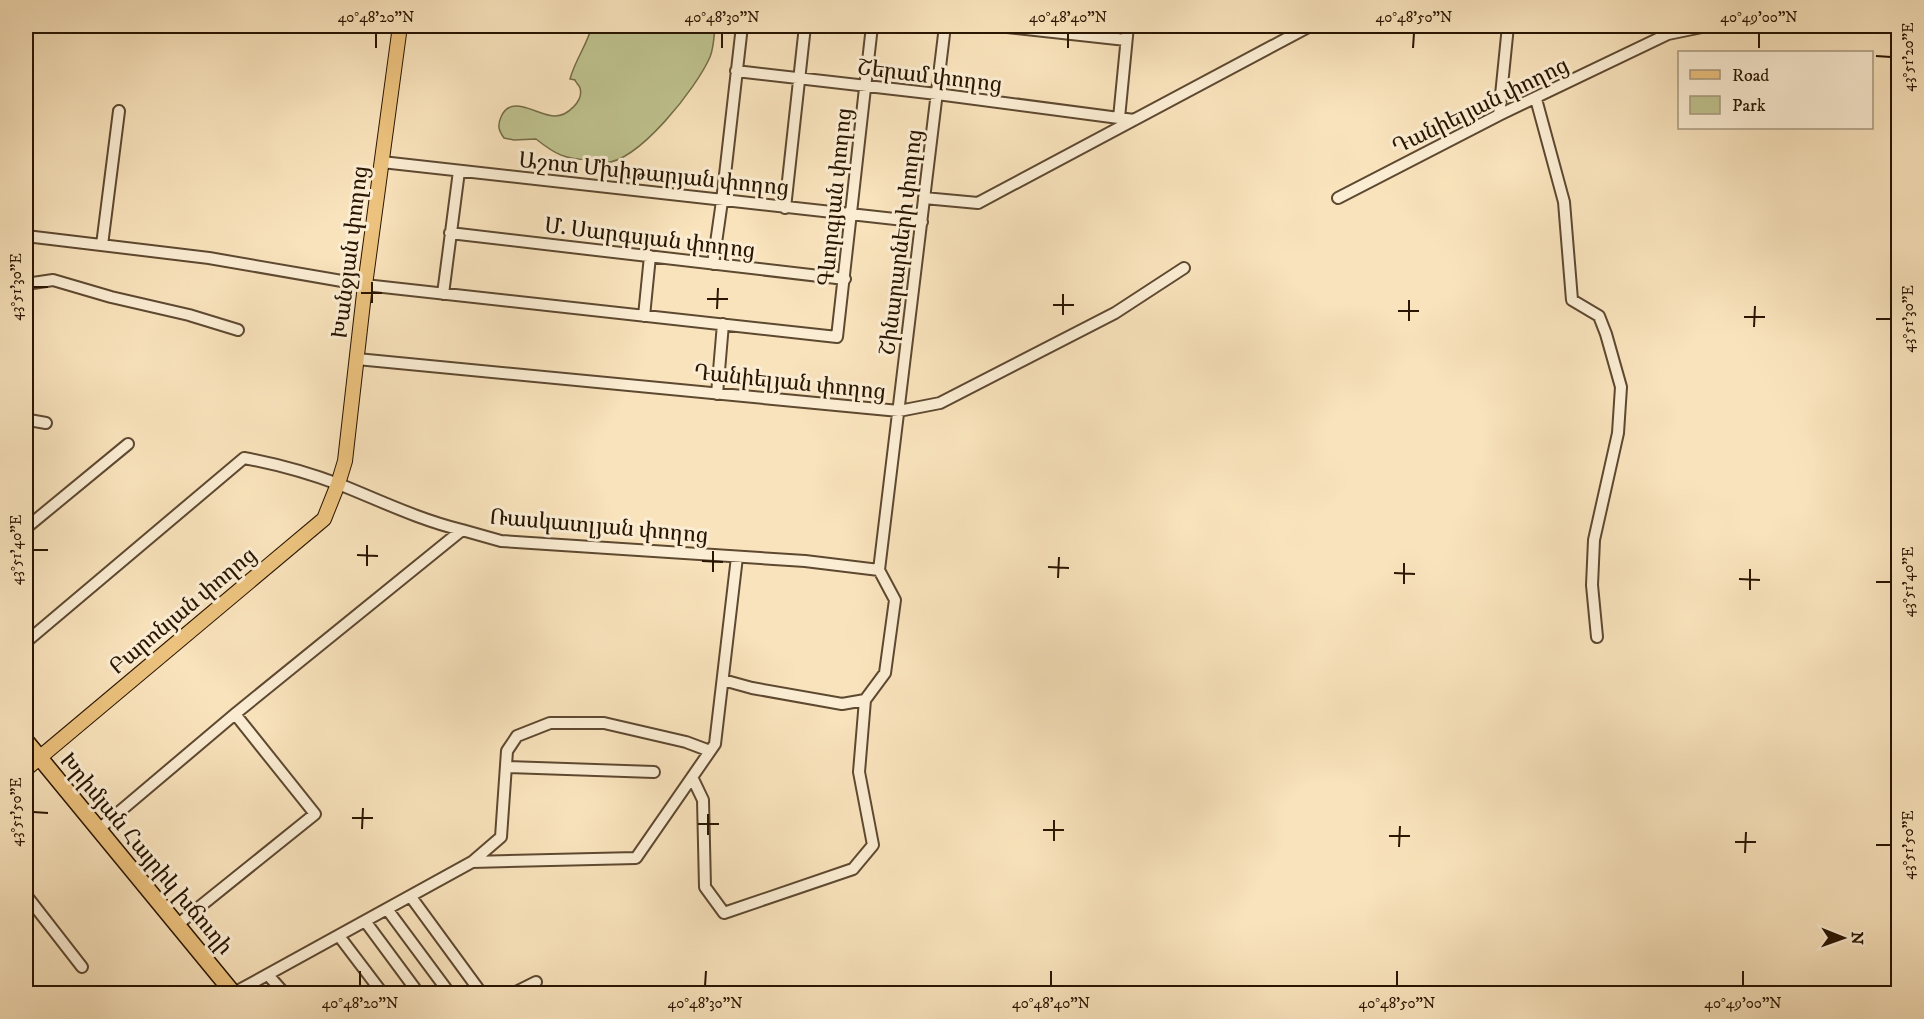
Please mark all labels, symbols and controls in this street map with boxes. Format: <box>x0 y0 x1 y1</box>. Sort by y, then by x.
text: 40°48'20"N <box>338 8 414 27</box>
text: 40°48'30"N <box>685 8 759 27</box>
text: 40°48'40"N <box>1029 8 1107 27</box>
text: 40°48'50"N <box>1376 8 1452 27</box>
text: 40°49'00"N <box>1720 8 1798 27</box>
text: 43°51'20"E <box>1899 22 1918 92</box>
legend <box>1678 51 1873 129</box>
street label: Դանիելյան փողոց <box>1388 52 1573 161</box>
street label: Շերամ փողոց <box>856 54 1004 99</box>
text: Road <box>1732 65 1769 87</box>
text: Park <box>1732 95 1766 117</box>
street label: Գևորգյան փողոց <box>813 106 858 288</box>
street label: Շինարարների փողոց <box>874 128 929 357</box>
street label: Աշոտ Մխիթարյան փողոց <box>517 147 790 202</box>
street label: Խանջյան փողոց <box>326 164 374 340</box>
street label: Մ. Սարգսյան փողոց <box>543 212 757 265</box>
text: 43°51'30"E <box>7 253 26 321</box>
text: 43°51'30"E <box>1899 285 1918 353</box>
street label: Դանիելյան փողոց <box>693 359 887 406</box>
street label: Ռասկատլյան փողոց <box>488 503 709 550</box>
text: 43°51'40"E <box>7 514 26 585</box>
street label: Բարոնյան փողոց <box>104 542 262 681</box>
text: 43°51'40"E <box>1899 546 1918 617</box>
street label: Խրիմյան Հայրիկ խճուղի <box>54 748 238 960</box>
text: 43°51'50"E <box>7 777 26 847</box>
text: 43°51'50"E <box>1899 810 1918 880</box>
north arrow <box>1813 908 1873 968</box>
text: N <box>1847 932 1867 945</box>
text: 40°48'20"N <box>322 994 398 1013</box>
text: 40°48'30"N <box>668 994 742 1013</box>
text: 40°48'40"N <box>1012 994 1090 1013</box>
text: 40°48'50"N <box>1359 994 1435 1013</box>
text: 40°49'00"N <box>1704 994 1782 1013</box>

